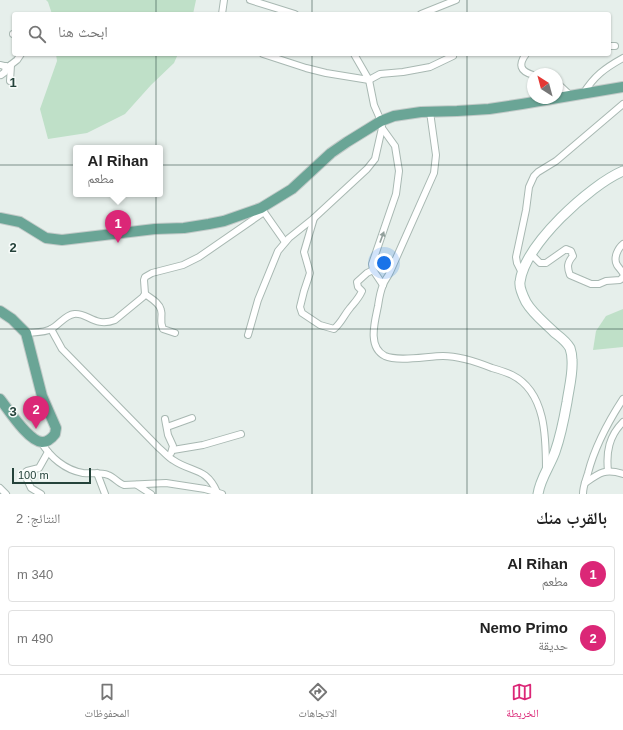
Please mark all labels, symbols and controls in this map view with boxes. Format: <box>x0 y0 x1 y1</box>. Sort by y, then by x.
search box <box>12 12 611 56</box>
icon: search <box>26 23 48 45</box>
text: ابحث هنا <box>58 23 108 40</box>
north arrow <box>527 68 563 104</box>
text: 1 <box>9 75 17 90</box>
popup <box>73 145 163 197</box>
text: Al Rihan <box>88 152 148 169</box>
text: مطعم <box>88 171 114 186</box>
pin: 1 <box>105 210 131 243</box>
one-way arrow <box>379 230 385 242</box>
text: 2 <box>9 240 17 255</box>
your location <box>374 253 394 273</box>
pin: 2 <box>23 396 49 429</box>
text: 3 <box>9 404 17 419</box>
scale bar <box>12 466 91 485</box>
text: 100 m <box>18 469 49 481</box>
text: بالقرب منك <box>536 509 607 528</box>
text: النتائج: 2 <box>16 511 60 526</box>
text: Al Rihan <box>507 555 568 572</box>
text: 340 m <box>17 567 53 582</box>
text: 1 <box>589 567 597 582</box>
text: مطعم <box>542 574 568 589</box>
text: Nemo Primo <box>480 619 568 636</box>
text: 490 m <box>17 631 53 646</box>
text: 2 <box>589 631 597 646</box>
text: حديقة <box>538 638 568 653</box>
tab: المحفوظات <box>84 681 129 724</box>
tab: الاتجاهات <box>298 681 337 724</box>
tab: الخريطة <box>506 681 539 724</box>

